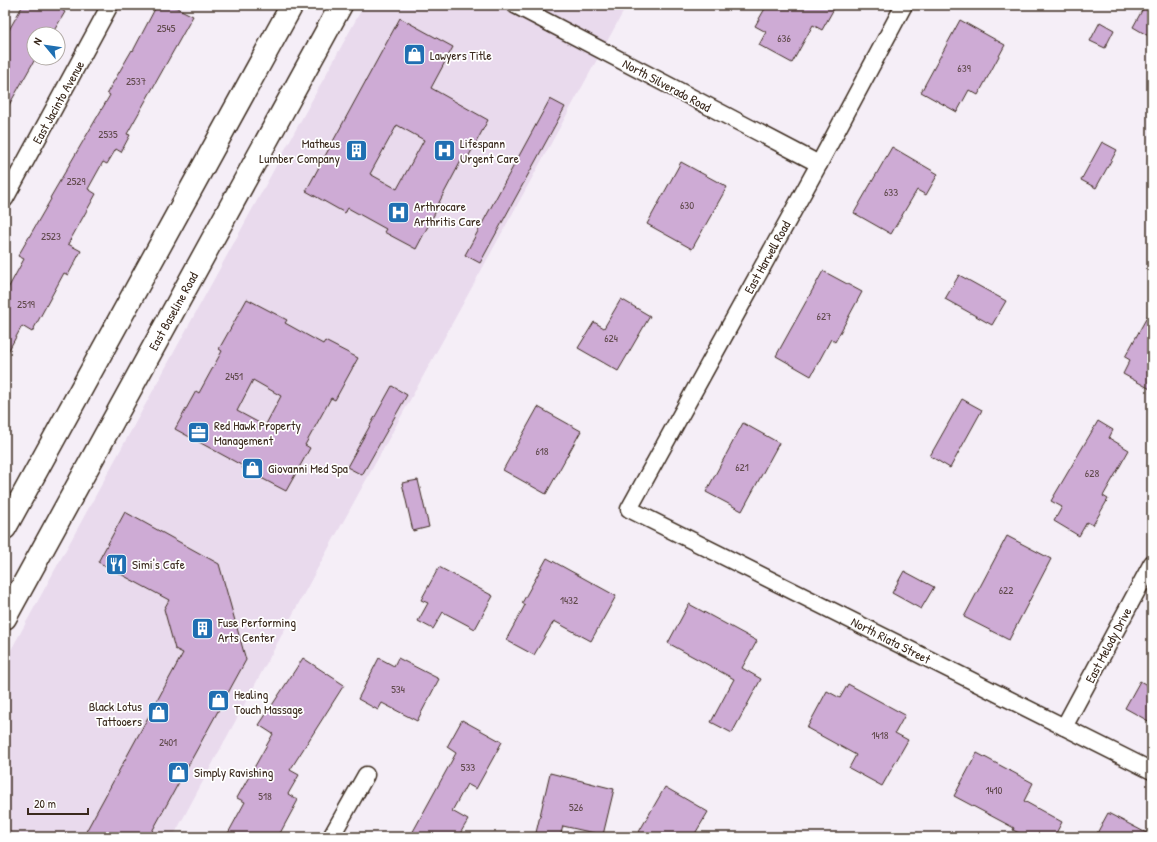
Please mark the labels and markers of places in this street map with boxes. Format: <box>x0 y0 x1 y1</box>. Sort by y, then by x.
shop icon: Lawyers Title <box>402 42 428 68</box>
place label: Lawyers Title <box>430 46 492 64</box>
place label: Matheus Lumber Company <box>259 134 340 167</box>
place label: Lifespann Urgent Care <box>460 134 519 167</box>
building icon: Matheus Lumber Company <box>343 137 369 163</box>
hospital icon: Lifespann Urgent Care <box>432 137 458 163</box>
place label: Arthrocare Arthritis Care <box>414 197 481 230</box>
hospital icon: Arthrocare Arthritis Care <box>386 200 412 226</box>
place label: Red Hawk Property Management <box>214 416 301 449</box>
office icon: Red Hawk Property Management <box>185 419 211 445</box>
shop icon: Giovanni Med Spa <box>240 455 266 481</box>
place label: Giovanni Med Spa <box>268 459 348 477</box>
restaurant icon: Simi's Cafe <box>104 551 130 577</box>
place label: Simi's Cafe <box>132 555 185 573</box>
place label: Fuse Performing Arts Center <box>217 613 296 646</box>
building icon: Fuse Performing Arts Center <box>190 616 216 642</box>
place label: Healing Touch Massage <box>234 685 303 718</box>
shop icon: Healing Touch Massage <box>206 688 232 714</box>
place label: Black Lotus Tattooers <box>89 697 142 730</box>
shop icon: Black Lotus Tattooers <box>145 700 171 726</box>
shop icon: Simply Ravishing <box>165 759 191 785</box>
place label: Simply Ravishing <box>194 763 274 781</box>

